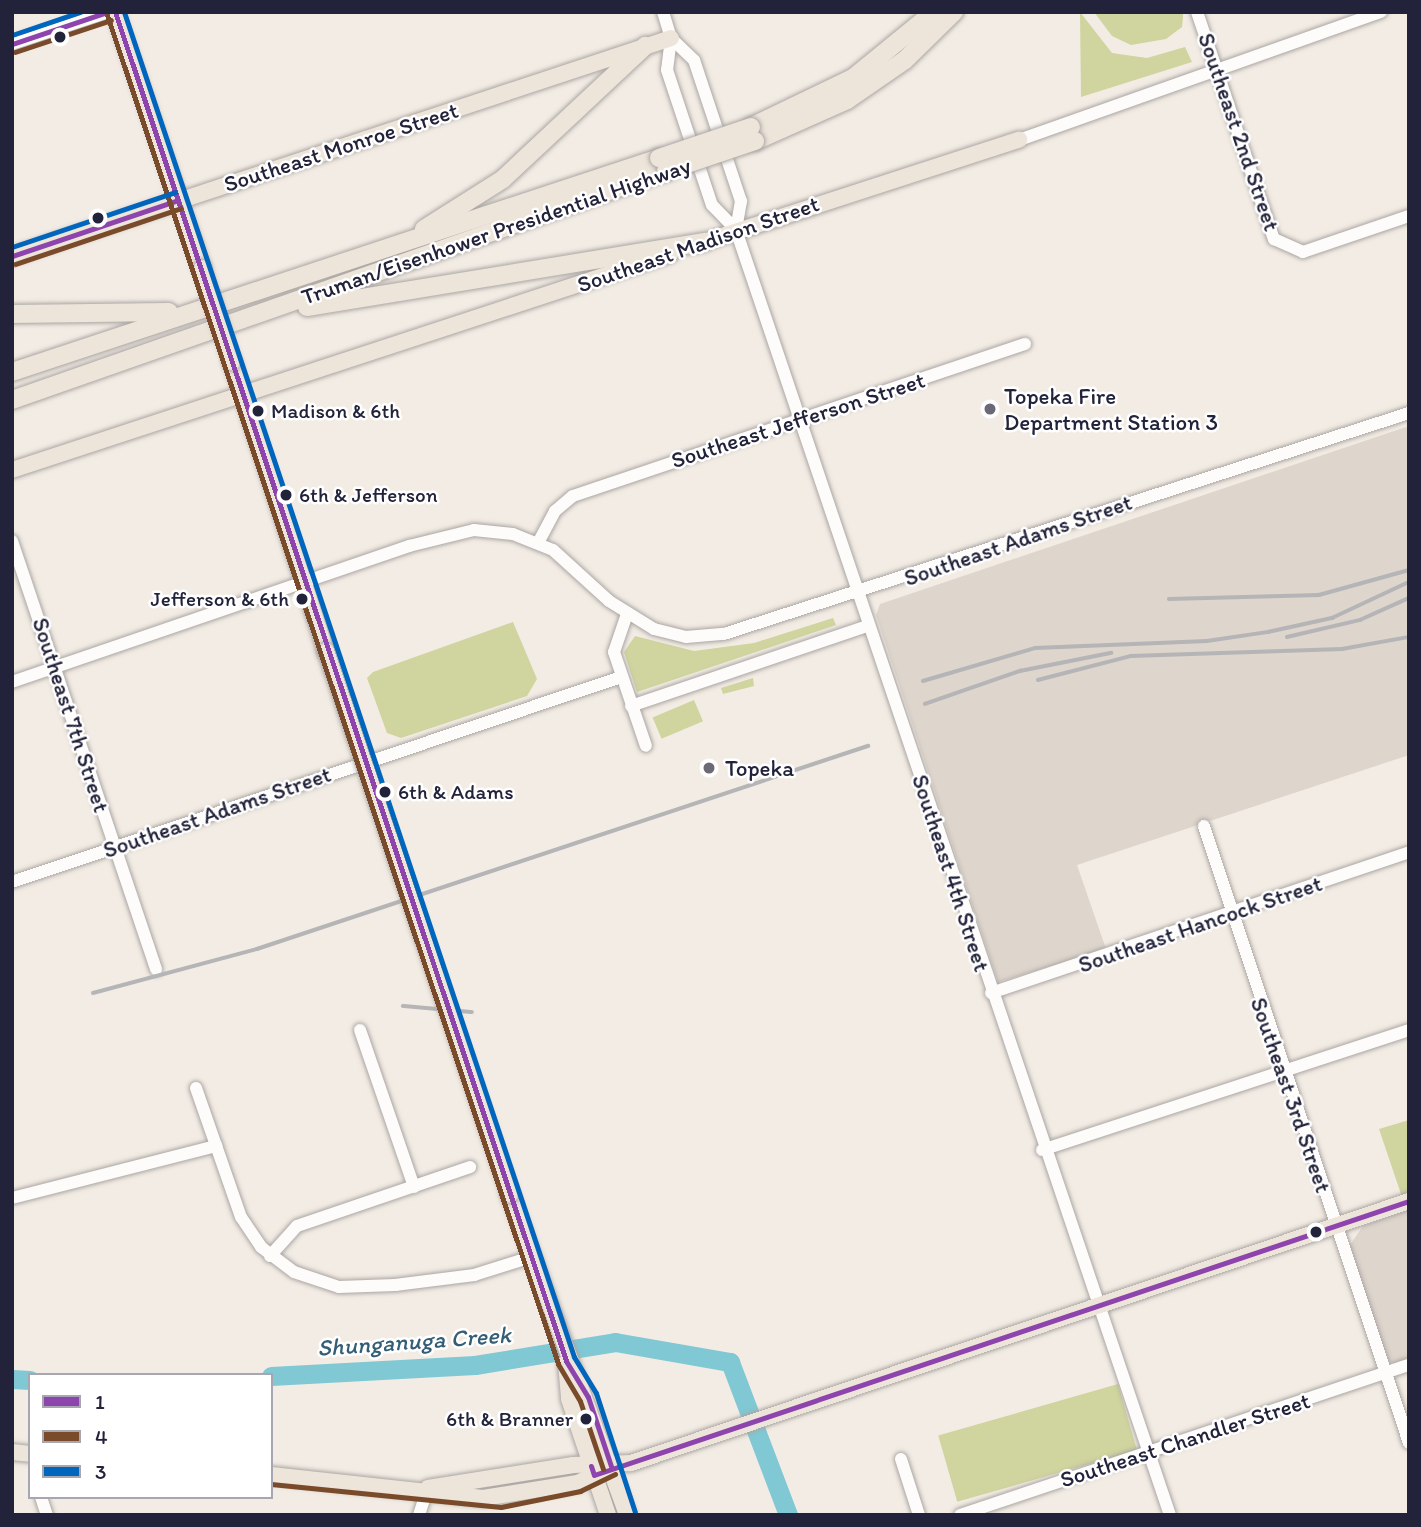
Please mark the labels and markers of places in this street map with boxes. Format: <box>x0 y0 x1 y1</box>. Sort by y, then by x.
unlabelled marker <box>53 30 67 44</box>
unlabelled marker <box>91 211 105 225</box>
place label: Topeka Fire Department Station 3 <box>1004 382 1218 436</box>
place label: Madison & 6th <box>271 398 400 424</box>
marker: Topeka Fire Department Station 3 <box>982 401 998 417</box>
marker: Madison & 6th <box>251 404 265 418</box>
place label: 6th & Jefferson <box>299 482 438 508</box>
marker: 6th & Jefferson <box>279 488 293 502</box>
place label: Jefferson & 6th <box>150 586 289 612</box>
marker: Jefferson & 6th <box>295 592 309 606</box>
place label: Topeka <box>725 754 794 782</box>
marker: Topeka <box>699 758 719 778</box>
place label: 6th & Adams <box>398 779 513 805</box>
marker: 6th & Adams <box>378 785 392 799</box>
unlabelled marker <box>1309 1225 1323 1239</box>
place label: 6th & Branner <box>446 1406 573 1432</box>
marker: 6th & Branner <box>579 1412 593 1426</box>

